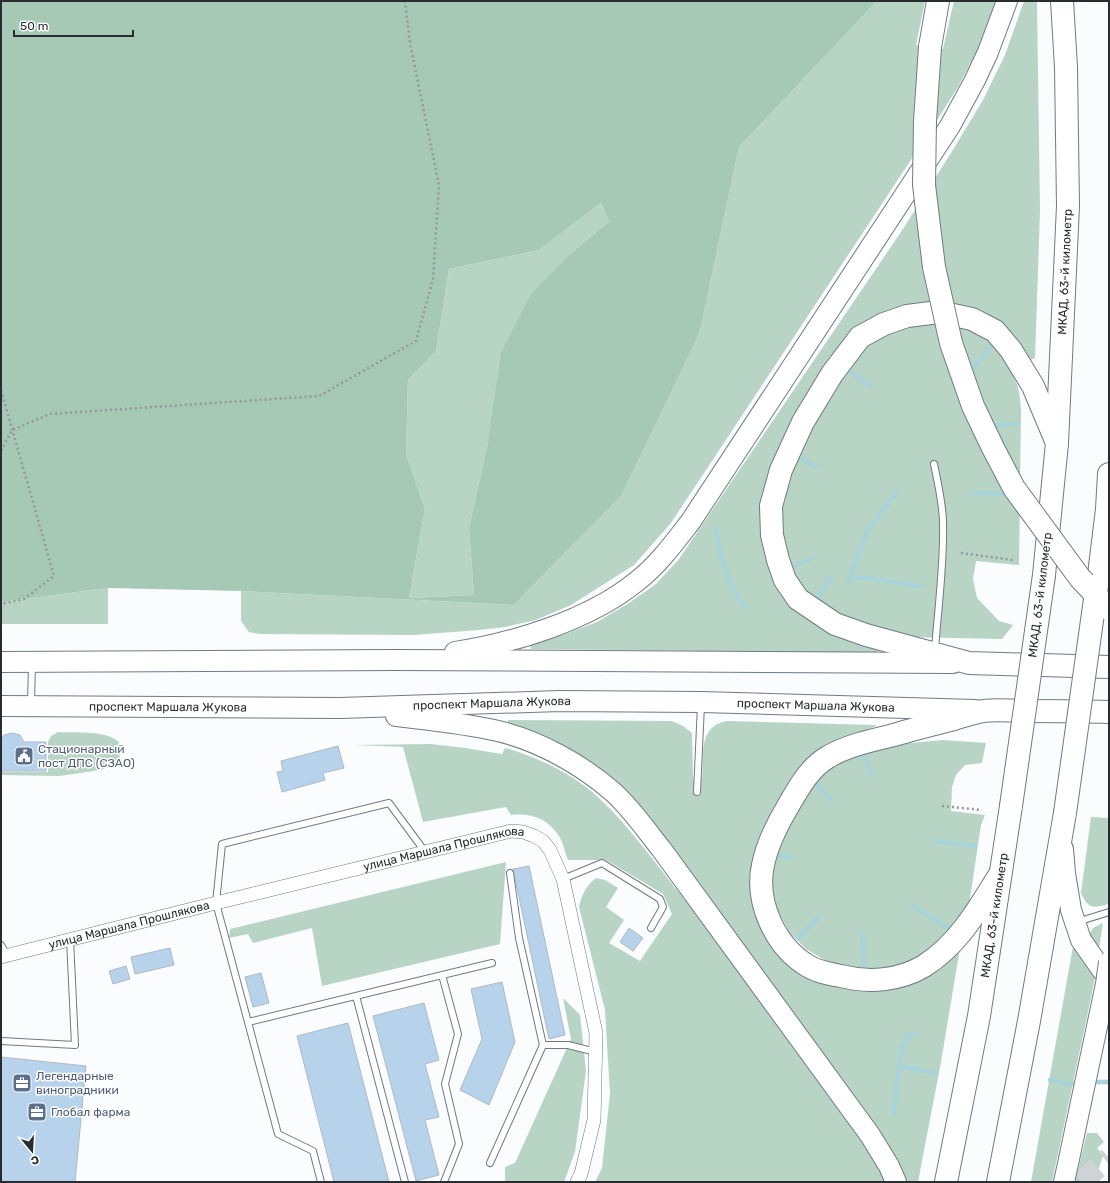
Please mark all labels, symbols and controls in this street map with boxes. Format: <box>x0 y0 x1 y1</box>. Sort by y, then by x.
scale bar <box>14 12 133 38</box>
text: 50 m <box>20 19 48 33</box>
street label: МКАД, 63-й километр <box>1055 209 1075 335</box>
street label: МКАД, 63-й километр <box>1025 532 1055 658</box>
street label: проспект Маршала Жукова <box>413 694 571 713</box>
street label: проспект Маршала Жукова <box>737 696 895 715</box>
street label: проспект Маршала Жукова <box>89 700 247 714</box>
place label: Стационарный пост ДПС (СЗАО) <box>38 742 135 770</box>
public building icon: Стационарный пост ДПС (СЗАО) <box>13 745 35 767</box>
street label: улица Маршала Прошлякова <box>362 824 525 874</box>
street label: МКАД, 63-й километр <box>978 852 1011 979</box>
street label: улица Маршала Прошлякова <box>47 898 211 952</box>
place label: Легендарные виноградники <box>36 1069 119 1097</box>
office icon: Легендарные виноградники <box>11 1072 33 1094</box>
office icon: Глобал фарма <box>26 1101 48 1123</box>
place label: Глобал фарма <box>51 1105 130 1119</box>
north arrow <box>12 1131 52 1171</box>
text: С <box>29 1153 41 1167</box>

